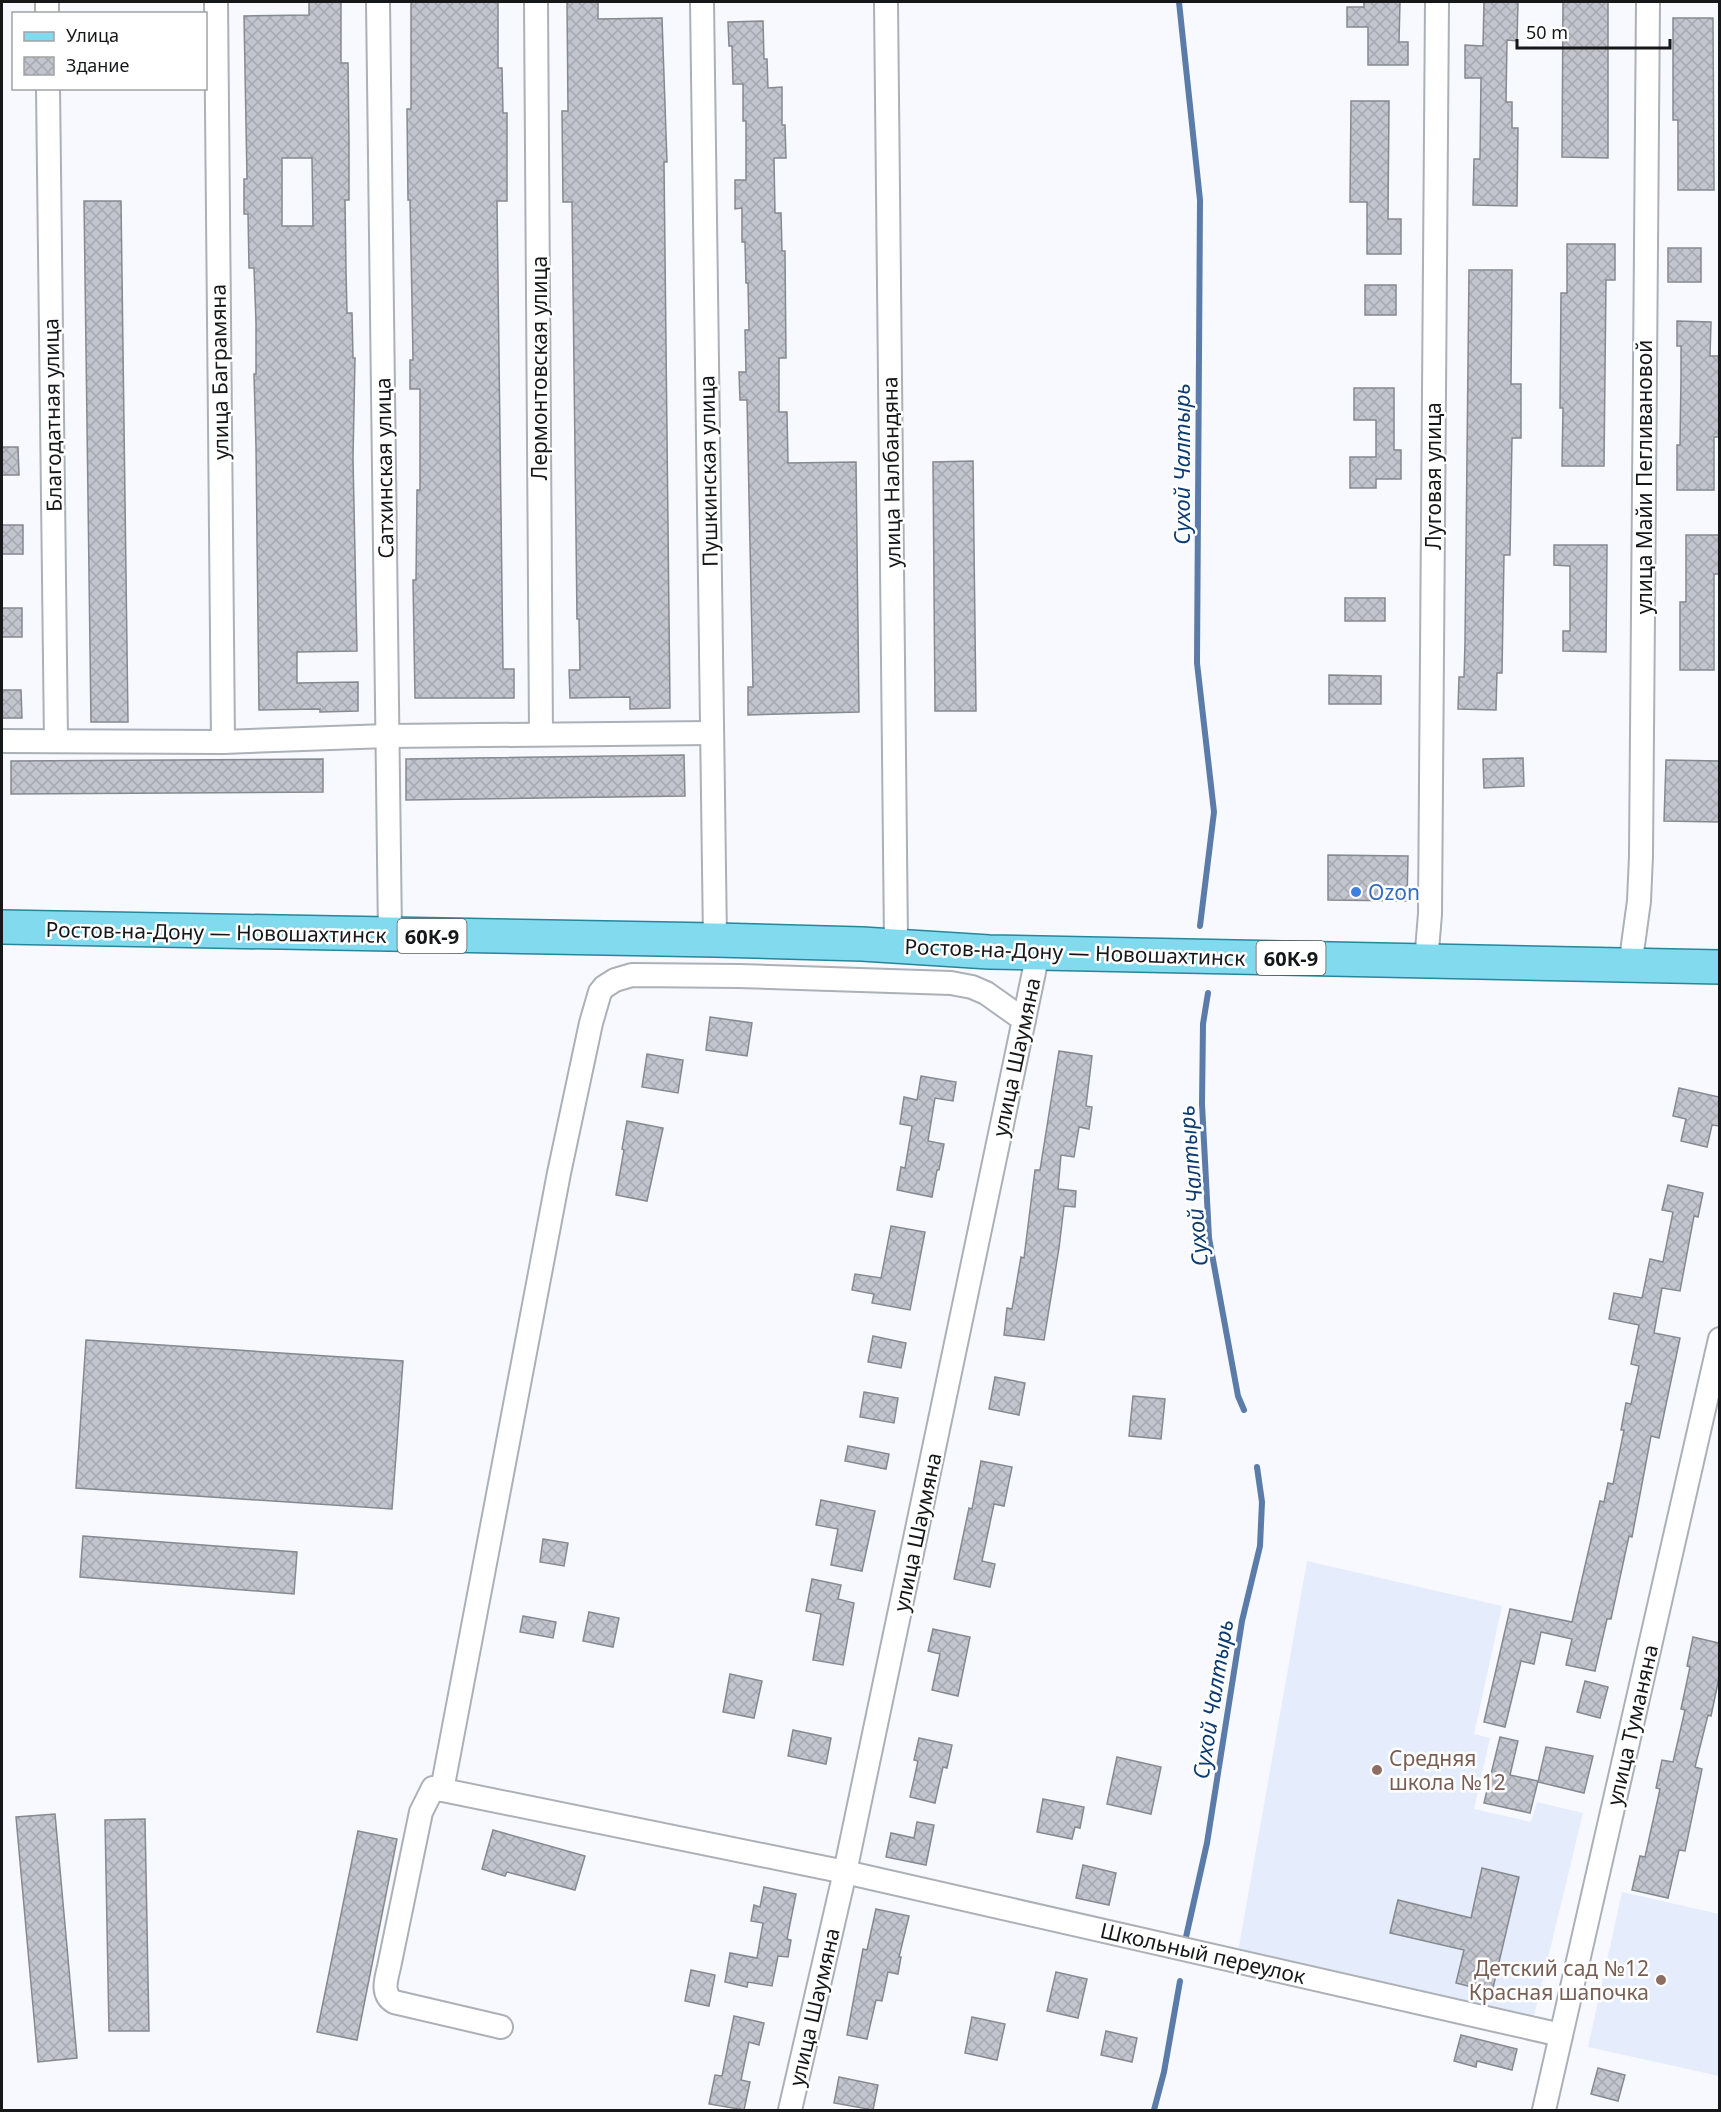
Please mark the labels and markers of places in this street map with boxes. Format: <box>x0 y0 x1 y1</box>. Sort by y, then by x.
place label: Ozon <box>1368 878 1420 906</box>
marker: Ozon <box>1349 885 1363 899</box>
place label: Средняя школа №12 <box>1389 1744 1506 1796</box>
marker: Средняя школа №12 <box>1370 1763 1384 1777</box>
place label: Детский сад №12 Красная шапочка <box>1469 1954 1649 2006</box>
marker: Детский сад №12 Красная шапочка <box>1654 1973 1668 1987</box>

